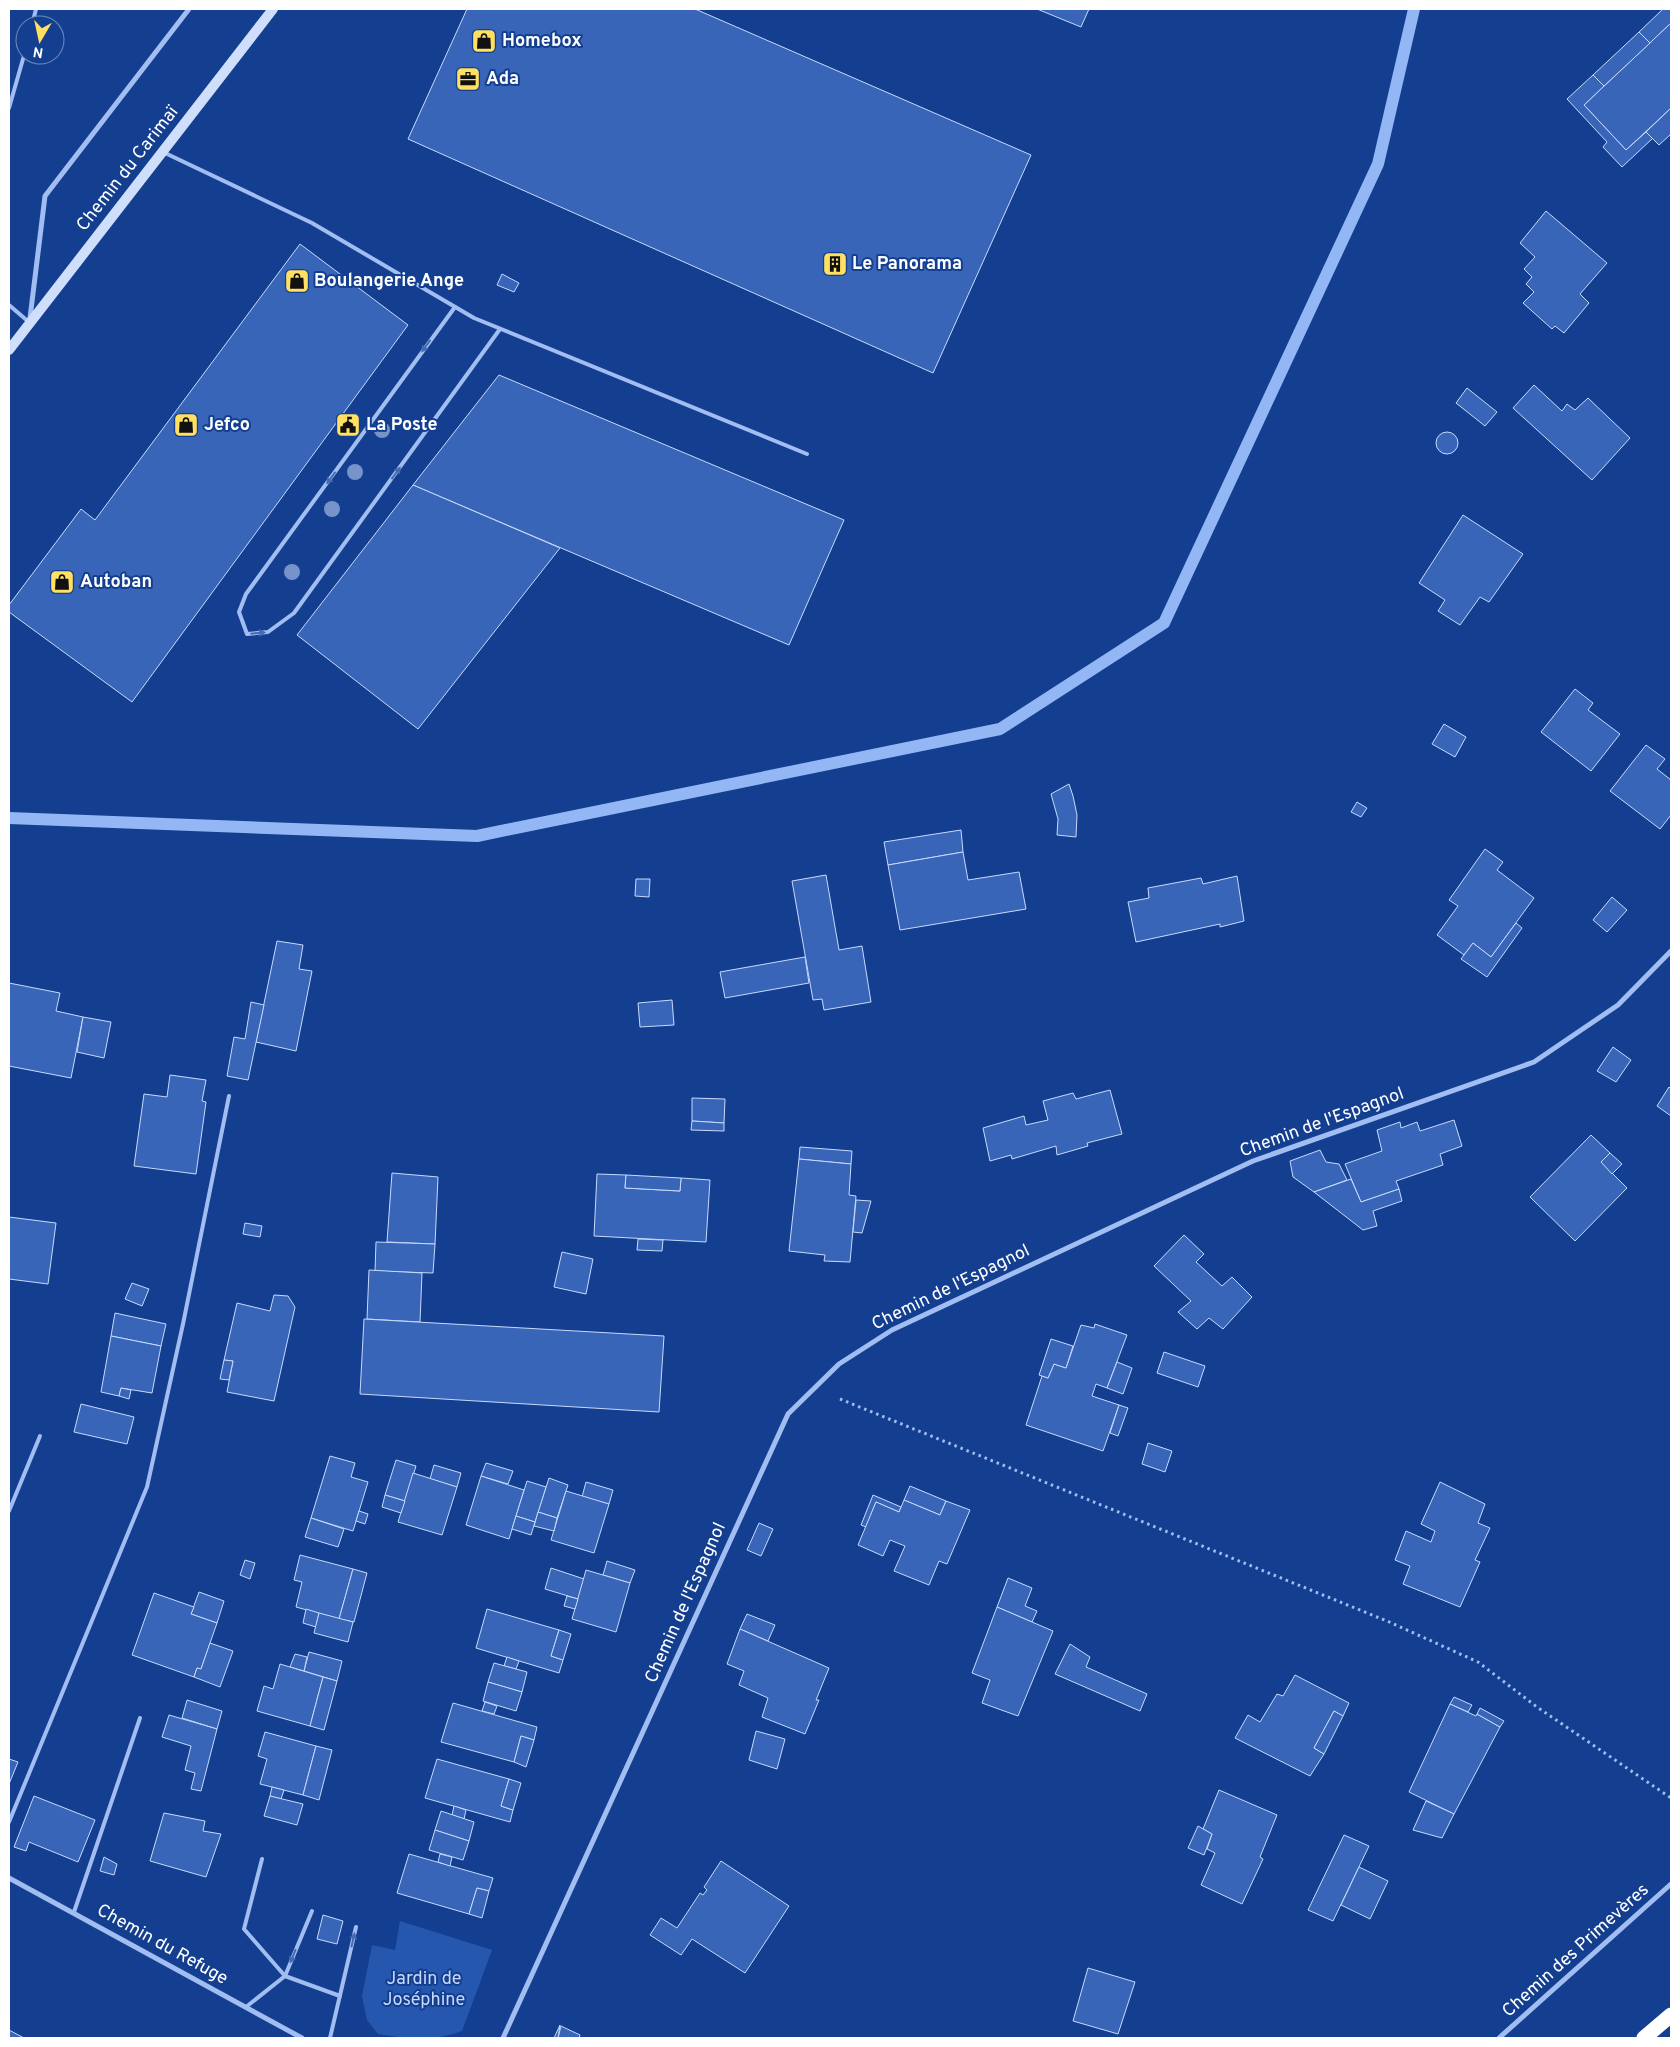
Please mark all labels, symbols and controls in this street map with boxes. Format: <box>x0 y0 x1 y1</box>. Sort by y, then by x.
north arrow <box>15 15 65 65</box>
shop icon: Homebox <box>471 28 497 54</box>
place label: Homebox <box>502 30 582 53</box>
text: N <box>32 42 45 61</box>
office icon: Ada <box>455 66 481 92</box>
place label: Ada <box>486 68 519 91</box>
street label: Chemin du Carimaï <box>72 101 184 236</box>
building icon: Le Panorama <box>822 251 848 277</box>
place label: Le Panorama <box>852 253 962 276</box>
shop icon: Boulangerie Ange <box>284 268 310 294</box>
place label: Boulangerie Ange <box>314 270 464 293</box>
one-way arrow <box>421 339 431 353</box>
shop icon: Jefco <box>173 412 199 438</box>
public building icon: La Poste <box>335 412 361 438</box>
place label: Jefco <box>204 414 250 437</box>
place label: La Poste <box>366 414 438 437</box>
one-way arrow <box>390 467 401 480</box>
one-way arrow <box>325 471 336 484</box>
shop icon: Autoban <box>49 569 75 595</box>
place label: Autoban <box>80 571 152 594</box>
one-way arrow <box>251 629 267 637</box>
street label: Chemin de l'Espagnol <box>1237 1083 1407 1163</box>
street label: Chemin de l'Espagnol <box>868 1240 1034 1336</box>
street label: Chemin de l'Espagnol <box>640 1519 732 1687</box>
street label: Chemin des Primevères <box>1498 1879 1654 2023</box>
street label: Chemin du Refuge <box>92 1899 232 1991</box>
one-way arrow <box>349 1932 357 1947</box>
one-way arrow <box>289 1949 296 1964</box>
park label: Jardin de Joséphine <box>383 1968 465 2012</box>

